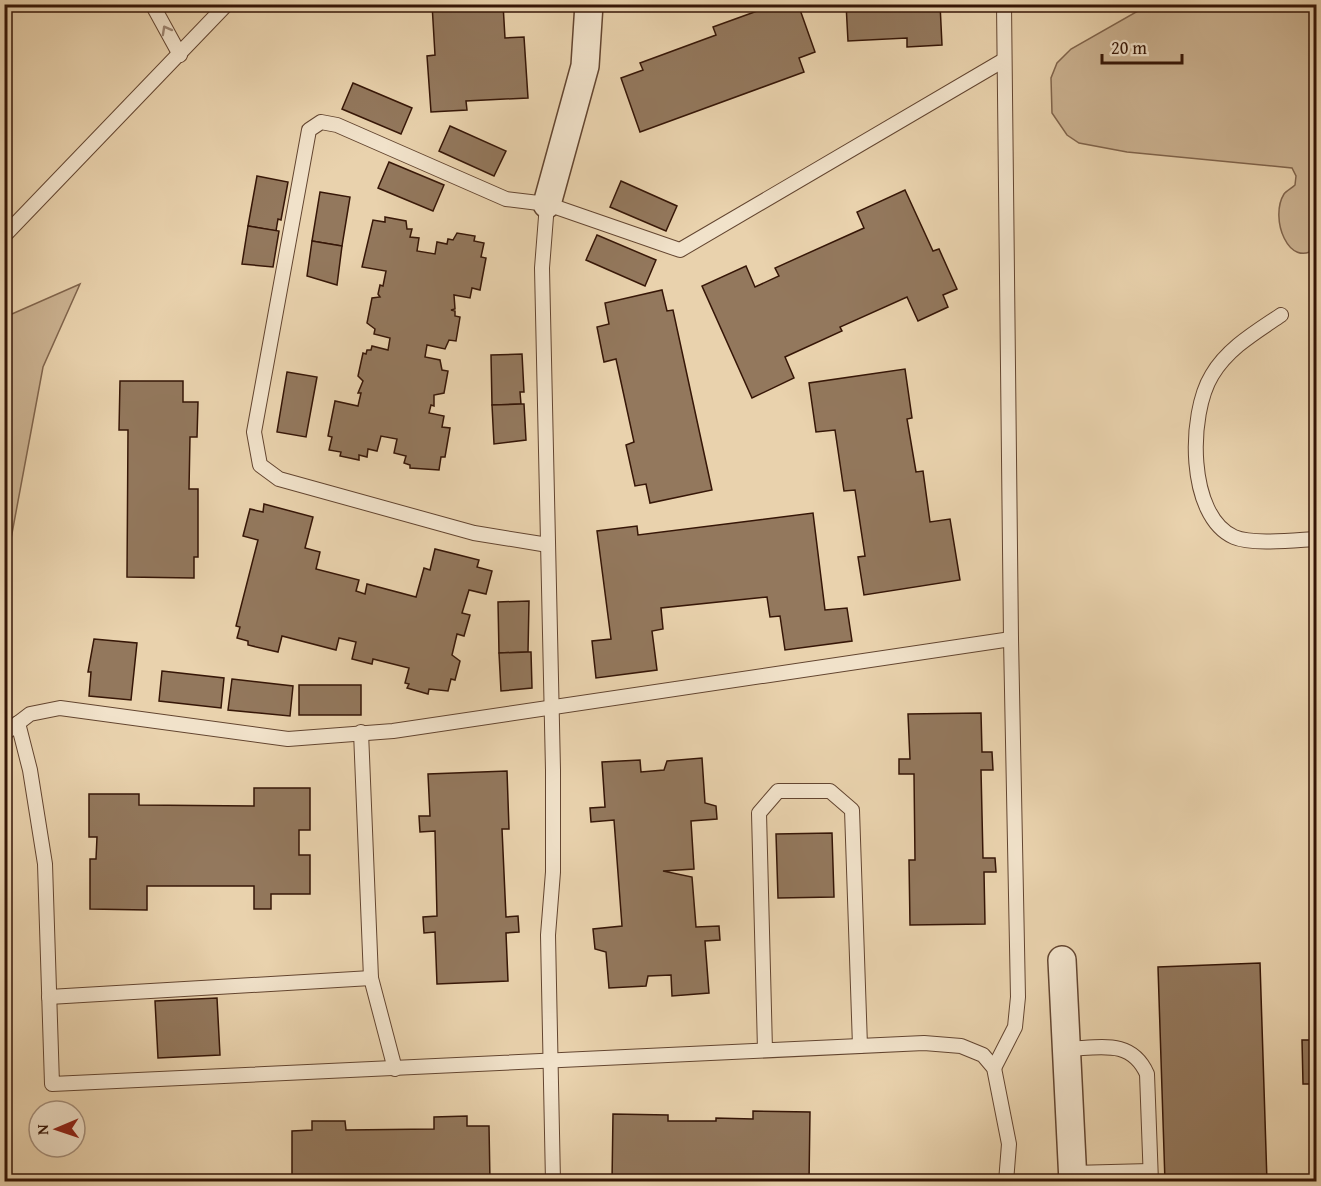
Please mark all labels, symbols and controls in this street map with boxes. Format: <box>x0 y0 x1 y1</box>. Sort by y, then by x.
one-way arrow <box>162 25 173 36</box>
scale bar <box>1102 27 1182 65</box>
text: 20 m <box>1111 34 1147 61</box>
north arrow <box>27 1099 87 1159</box>
text: N <box>30 1123 54 1135</box>

